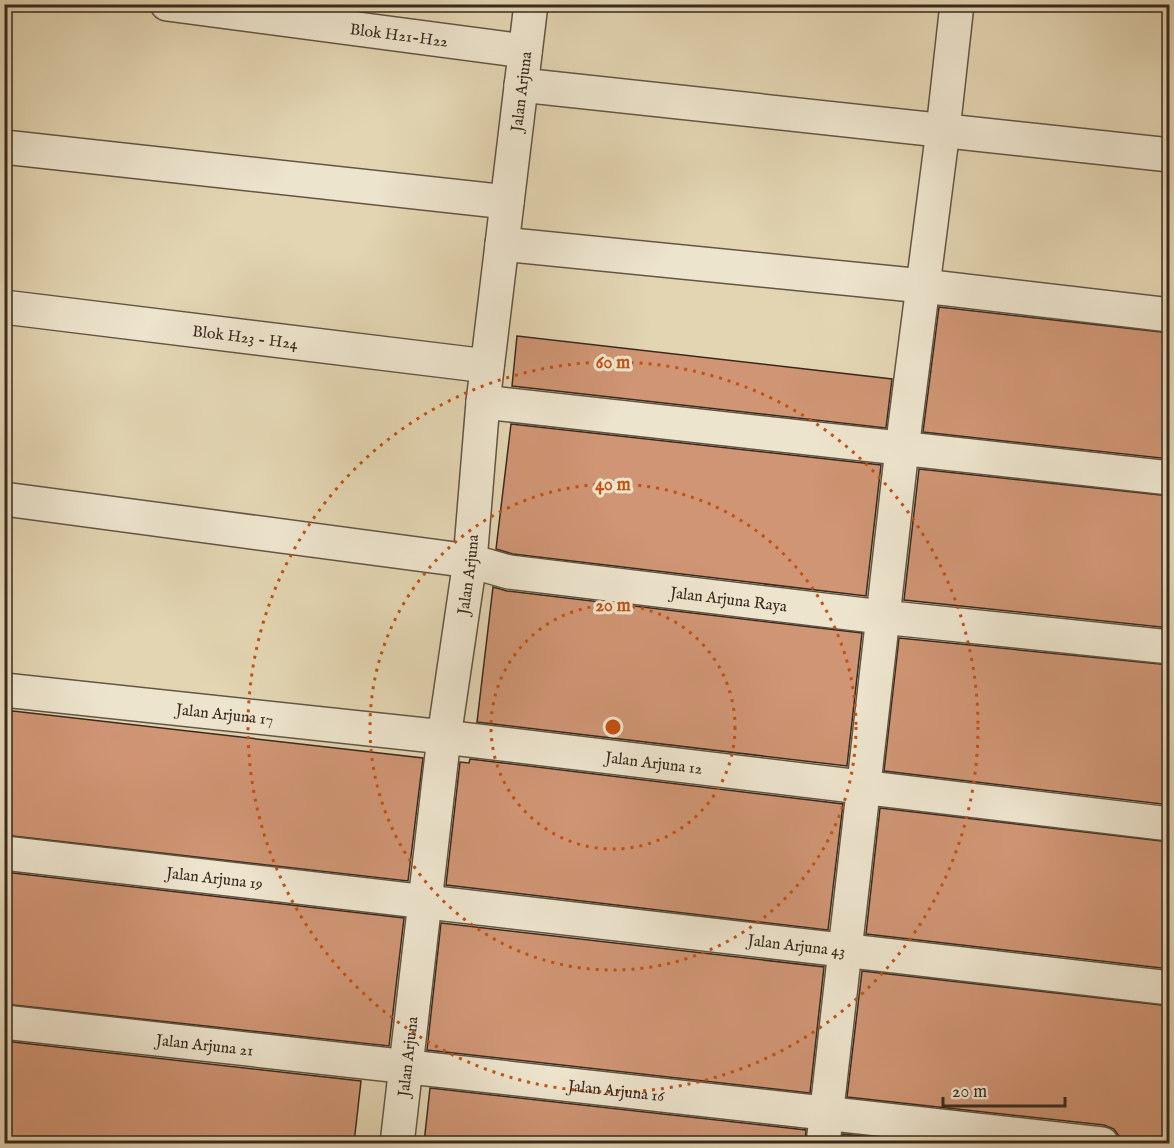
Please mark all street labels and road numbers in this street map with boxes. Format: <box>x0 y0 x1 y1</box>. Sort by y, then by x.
street label: Blok H21-H22 <box>348 20 449 53</box>
street label: Jalan Arjuna <box>507 50 537 135</box>
street label: Blok H23 - H24 <box>191 322 299 355</box>
street label: Jalan Arjuna <box>454 534 484 618</box>
street label: Jalan Arjuna Raya <box>667 583 788 617</box>
street label: Jalan Arjuna 17 <box>173 700 274 731</box>
street label: Jalan Arjuna 12 <box>602 748 703 780</box>
street label: Jalan Arjuna 19 <box>163 864 264 895</box>
street label: Jalan Arjuna 43 <box>745 931 846 962</box>
street label: Jalan Arjuna <box>394 1016 424 1100</box>
street label: Jalan Arjuna 21 <box>153 1031 254 1062</box>
street label: Jalan Arjuna 16 <box>565 1077 665 1107</box>

